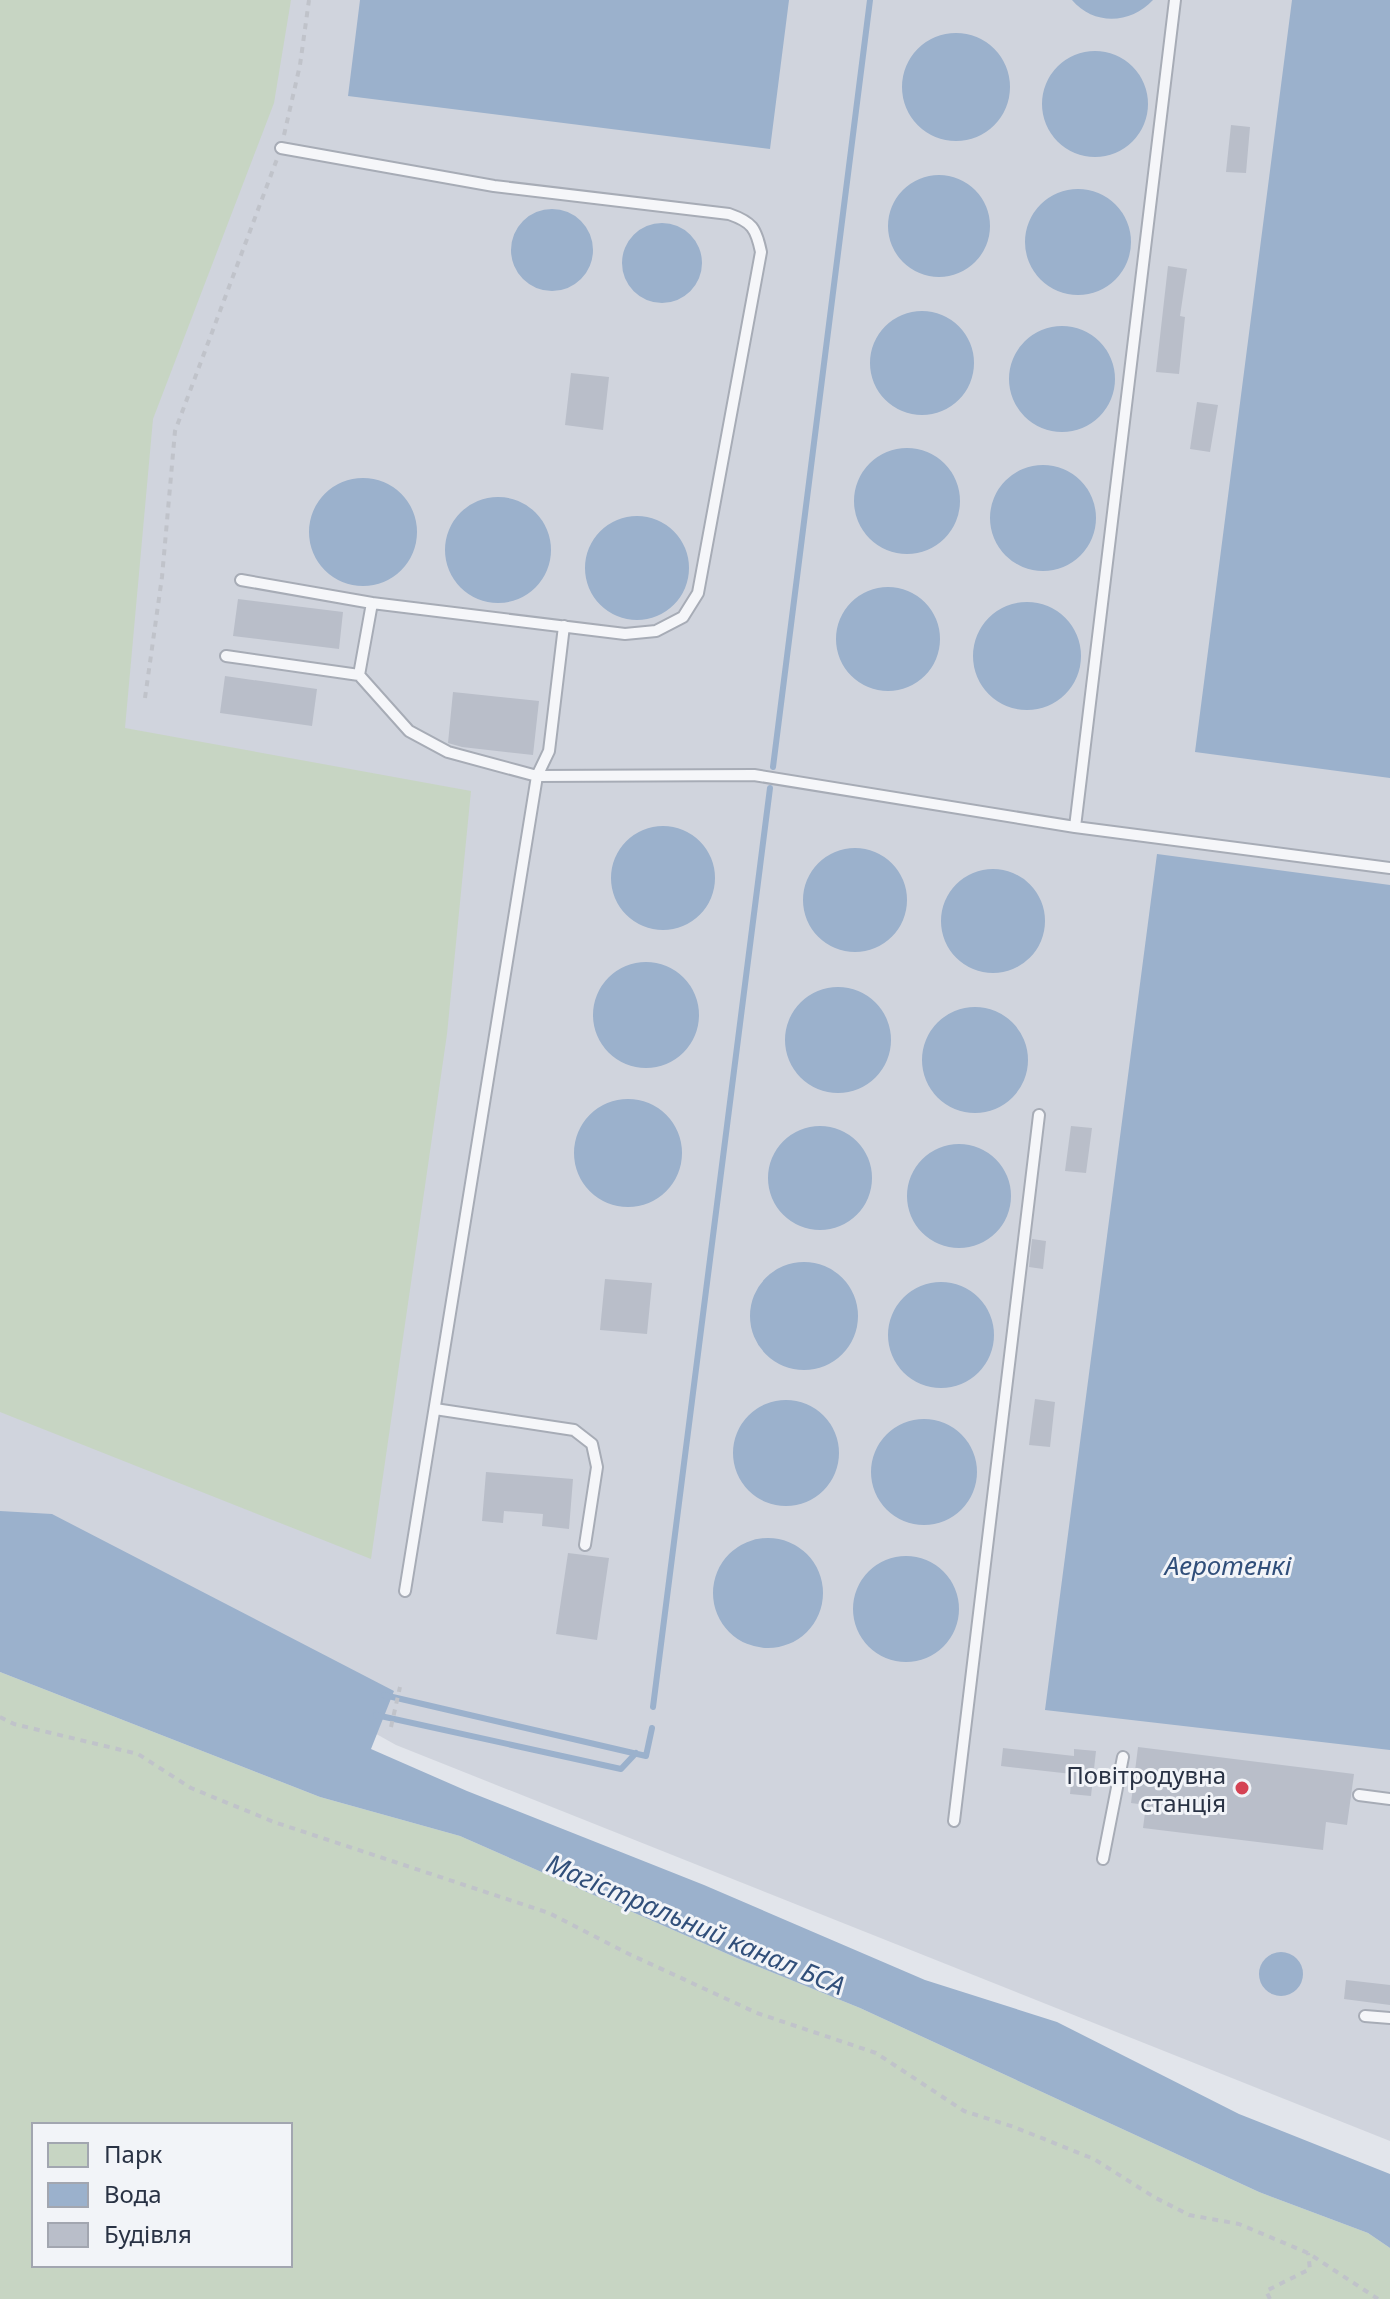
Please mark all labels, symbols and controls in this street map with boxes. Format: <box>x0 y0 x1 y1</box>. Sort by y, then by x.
water label: Аеротенкі <box>1163 1547 1293 1583</box>
place label: Повітродувна станція <box>1066 1758 1226 1819</box>
marker: Повітродувна станція <box>1233 1779 1251 1797</box>
water label: Магістральний канал БСА <box>541 1845 851 2003</box>
legend <box>32 2123 292 2267</box>
text: Парк <box>104 2137 163 2170</box>
text: Вода <box>104 2177 162 2210</box>
text: Будівля <box>104 2217 192 2250</box>

